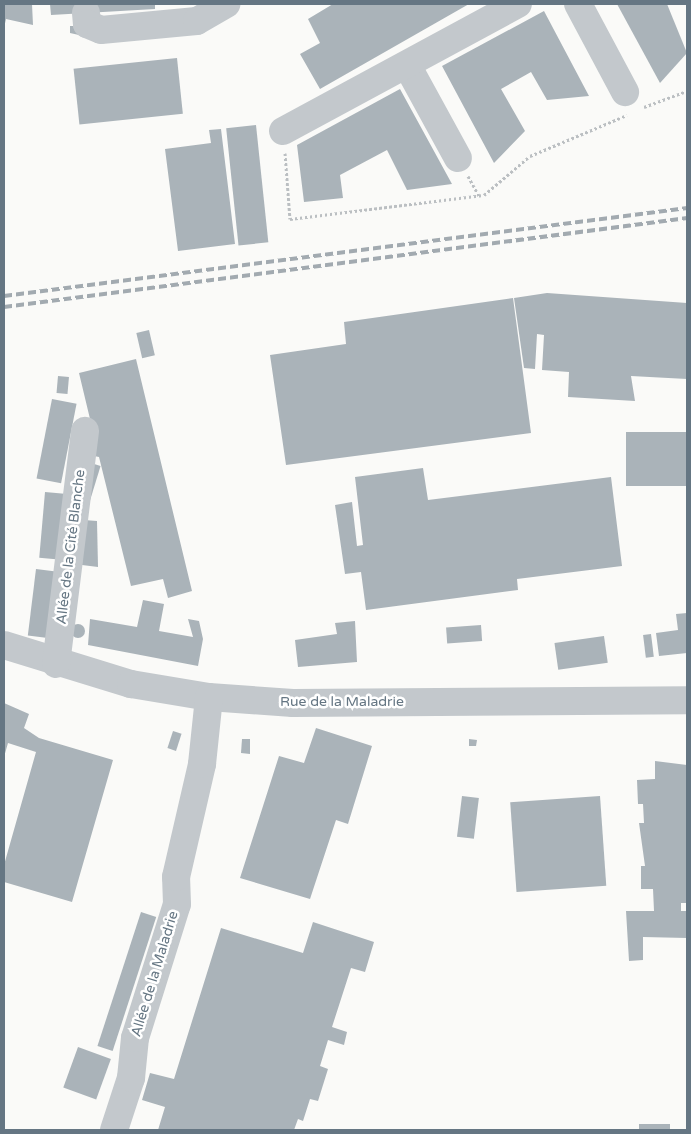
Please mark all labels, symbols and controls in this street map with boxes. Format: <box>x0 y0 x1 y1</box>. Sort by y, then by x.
street label: Allée de la Cité Blanche <box>53 469 89 625</box>
street label: Rue de la Maladrie <box>280 694 404 710</box>
street label: Allée de la Maladrie <box>128 909 182 1039</box>

